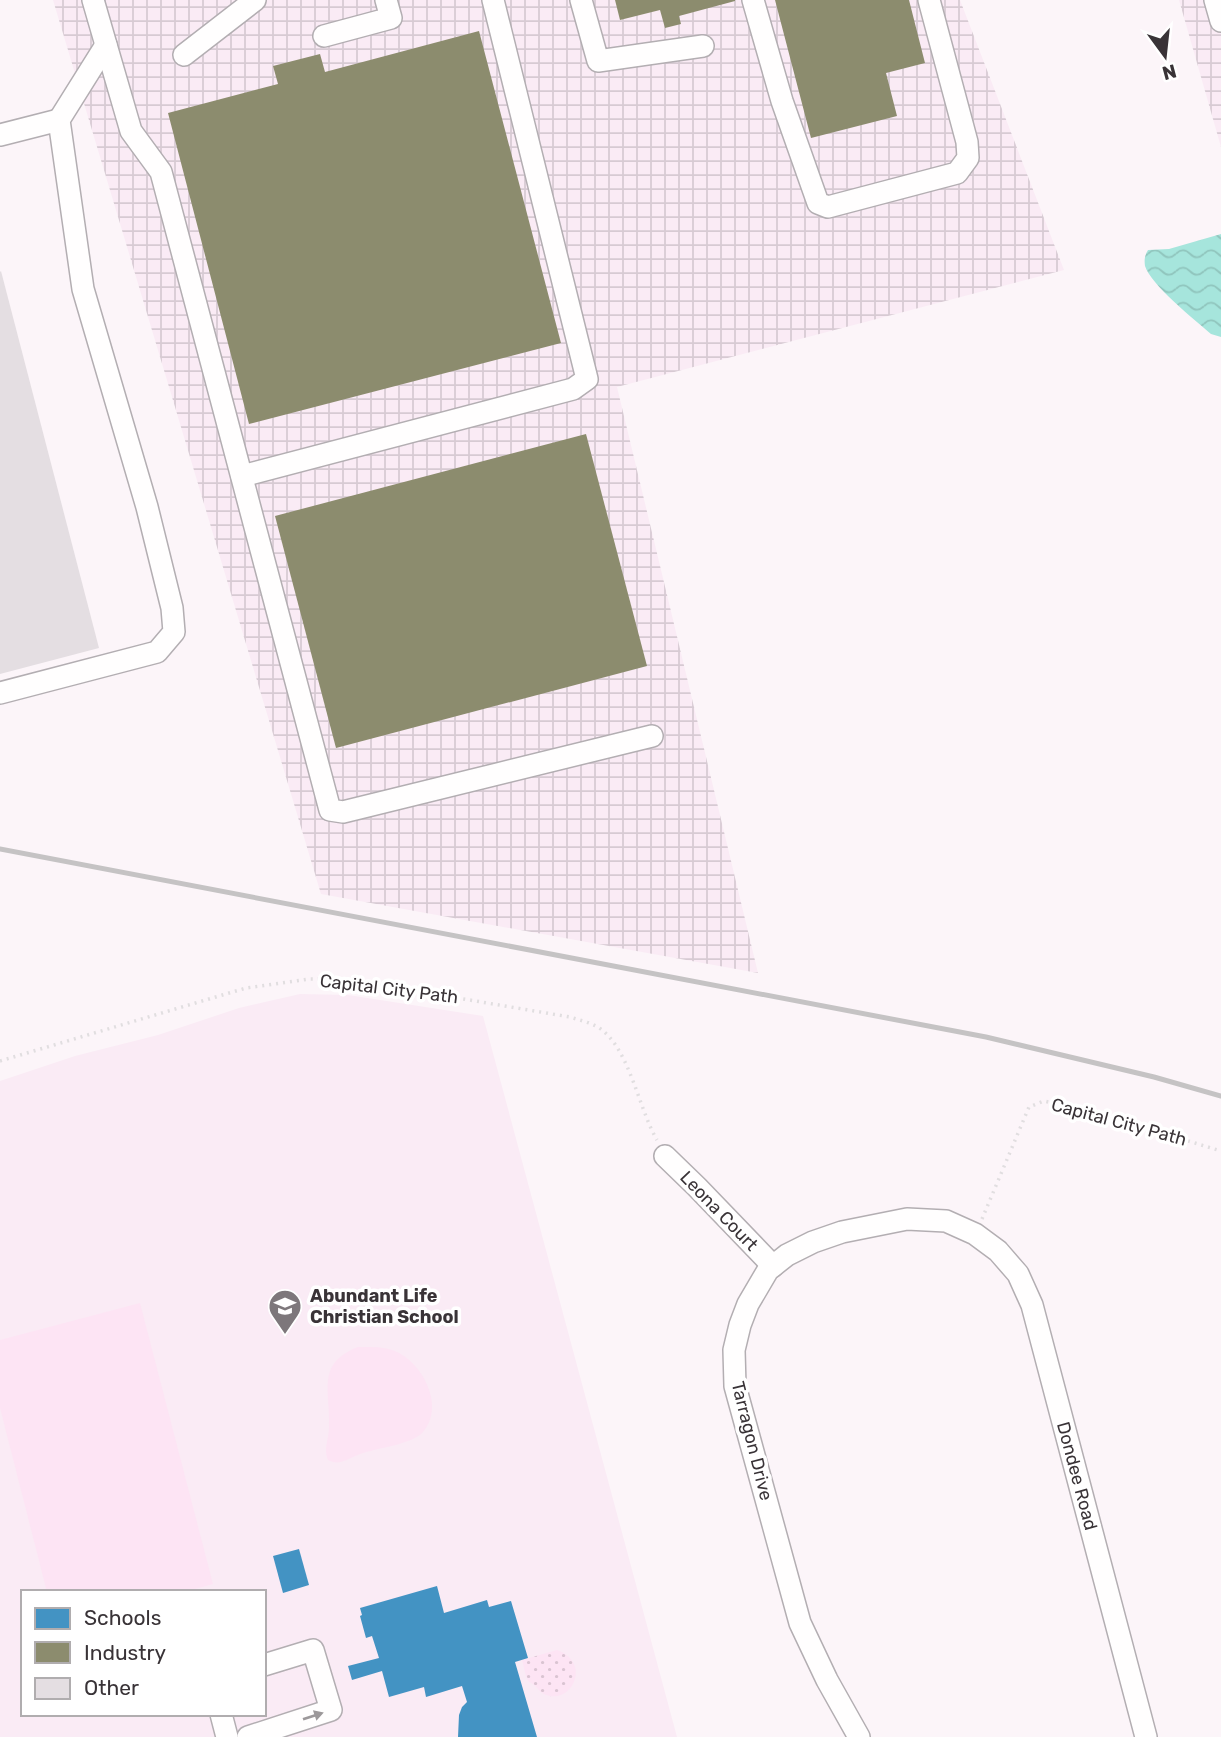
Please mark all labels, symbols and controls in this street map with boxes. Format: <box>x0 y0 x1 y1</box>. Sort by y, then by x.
north arrow <box>1130 21 1200 91</box>
text: N <box>1160 59 1179 85</box>
street label: Capital City Path <box>319 970 459 1008</box>
street label: Capital City Path <box>1049 1093 1189 1151</box>
street label: Leona Court <box>675 1166 763 1256</box>
place label: Abundant Life Christian School <box>310 1285 459 1328</box>
school or university icon: Abundant Life Christian School <box>266 1287 304 1336</box>
street label: Tarragon Drive <box>727 1379 777 1503</box>
street label: Dondee Road <box>1052 1419 1102 1533</box>
legend <box>21 1590 266 1716</box>
text: Schools <box>84 1605 161 1630</box>
text: Industry <box>84 1640 166 1665</box>
text: Other <box>84 1675 139 1700</box>
one-way arrow <box>302 1710 323 1721</box>

